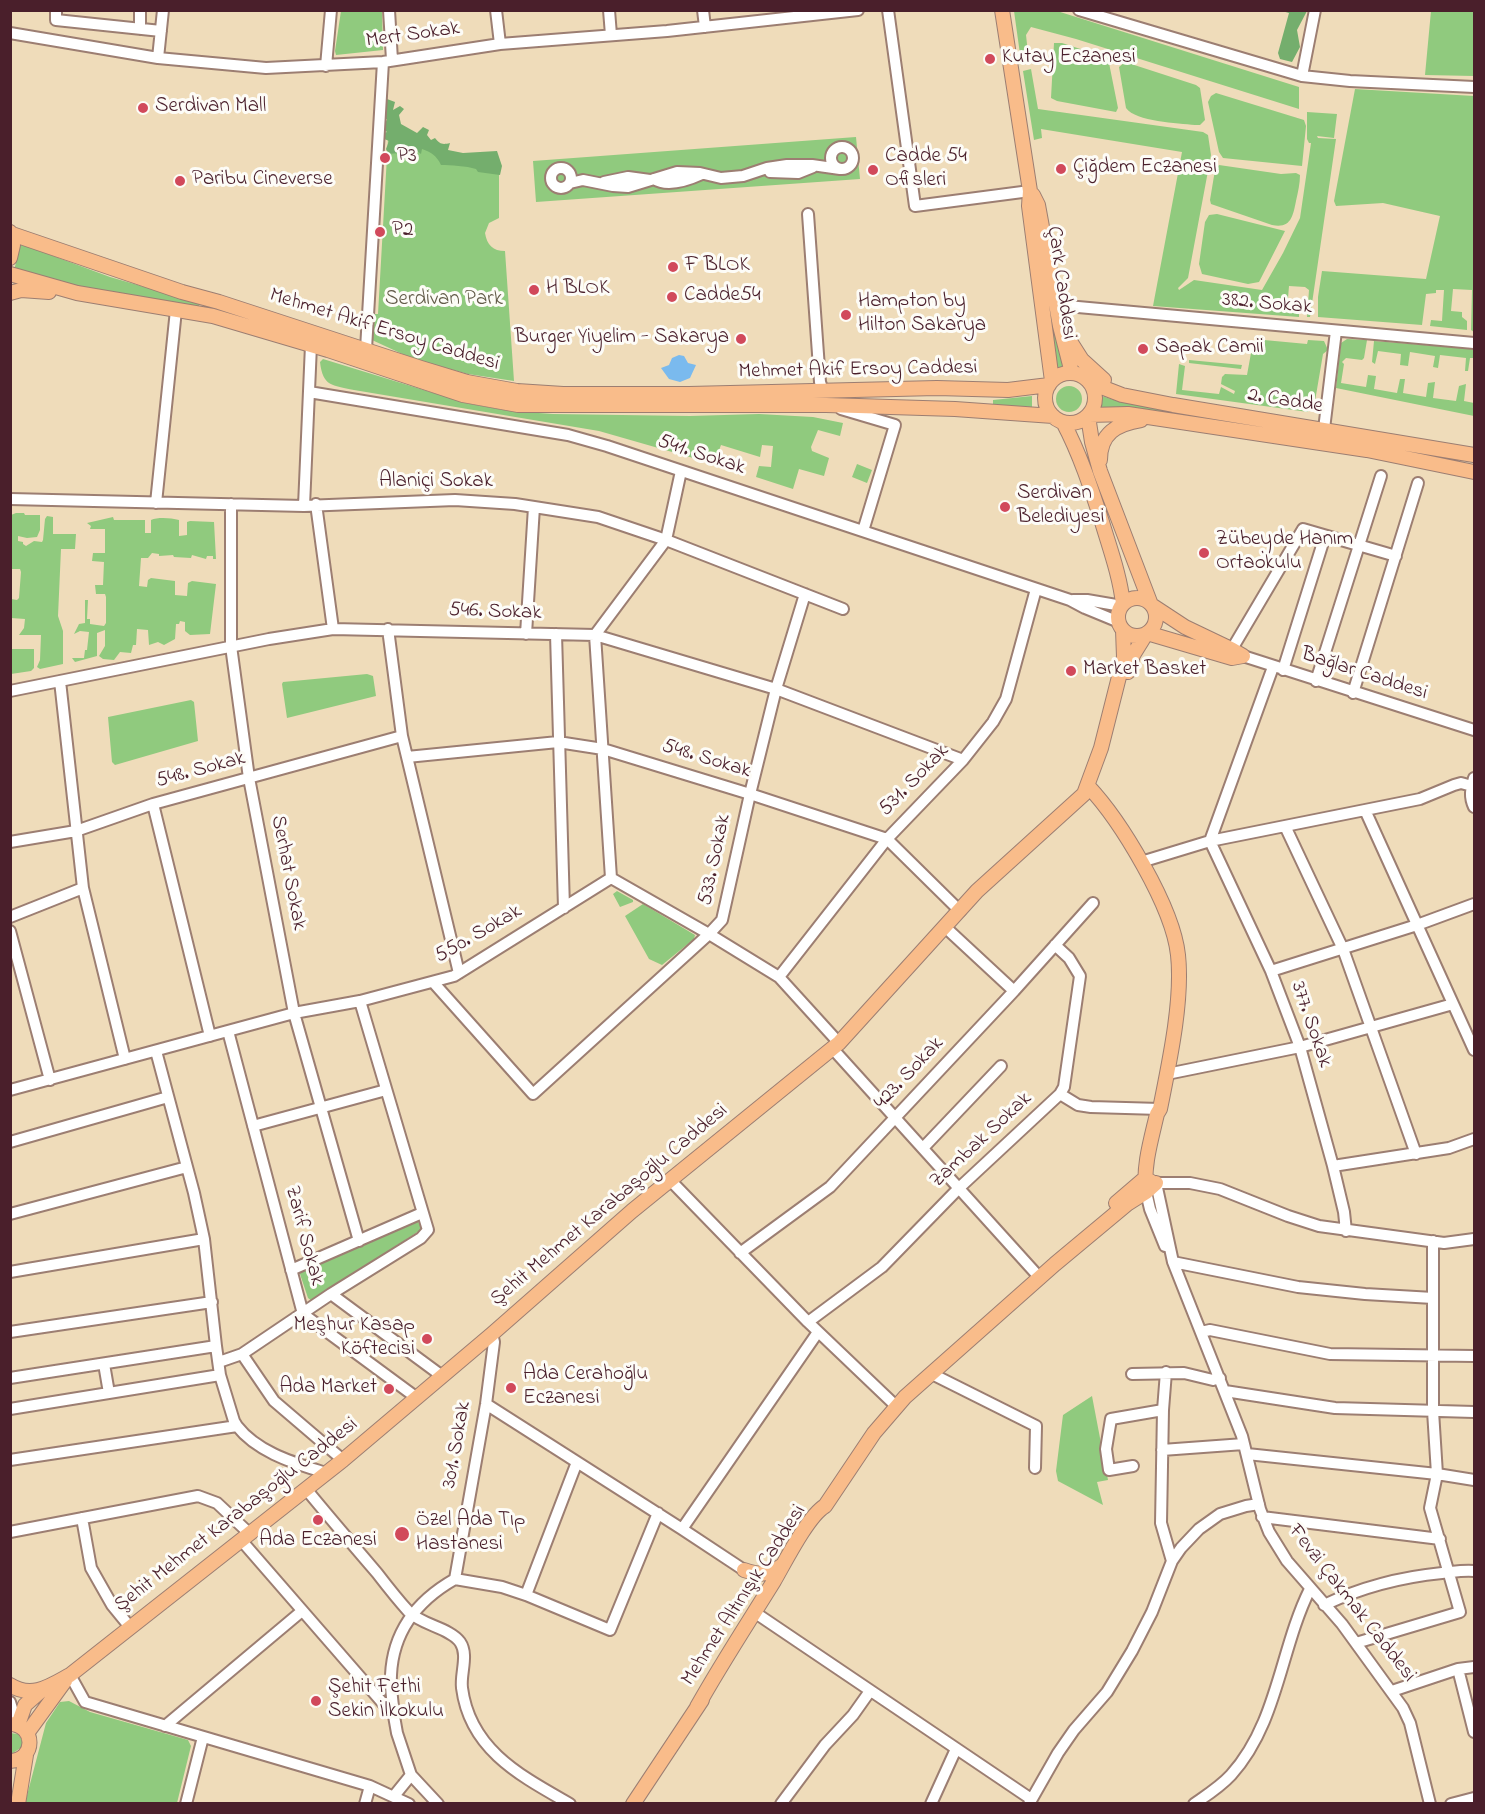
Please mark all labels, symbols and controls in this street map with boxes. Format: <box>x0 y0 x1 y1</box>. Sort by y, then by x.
street label: Mert Sokak <box>364 17 462 55</box>
place label: Kutay Eczanesi <box>1002 46 1136 72</box>
marker: Kutay Eczanesi <box>983 52 997 66</box>
place label: Serdivan Mall <box>155 95 266 121</box>
marker: Serdivan Mall <box>136 101 150 115</box>
place label: P3 <box>397 145 417 171</box>
place label: Cadde 54 Ofisleri <box>885 145 967 195</box>
marker: P3 <box>378 151 392 165</box>
place label: Çiğdem Eczanesi <box>1073 156 1217 182</box>
marker: Çiğdem Eczanesi <box>1054 162 1068 176</box>
marker: Cadde 54 Ofisleri <box>866 163 880 177</box>
place label: Paribu Cineverse <box>192 168 333 194</box>
marker: Paribu Cineverse <box>173 174 187 188</box>
place label: P2 <box>392 219 413 245</box>
marker: P2 <box>373 225 387 239</box>
street label: Çark Caddesi <box>1040 225 1080 341</box>
place label: F BLOK <box>685 254 750 280</box>
marker: F BLOK <box>666 260 680 274</box>
place label: H BLOK <box>546 277 609 303</box>
marker: H BLOK <box>527 283 541 297</box>
street label: Mehmet Akif Ersoy Caddesi <box>266 284 502 378</box>
place label: Cadde54 <box>684 284 761 310</box>
park label: Serdivan Park <box>385 288 503 314</box>
street label: 382. Sokak <box>1221 289 1313 321</box>
marker: Cadde54 <box>665 290 679 304</box>
place label: Hampton by Hilton Sakarya <box>858 290 986 340</box>
marker: Hampton by Hilton Sakarya <box>839 308 853 322</box>
place label: Burger Yiyelim - Sakarya <box>514 326 729 352</box>
marker: Burger Yiyelim - Sakarya <box>734 332 748 346</box>
place label: Sapak Camii <box>1155 336 1264 362</box>
marker: Sapak Camii <box>1136 342 1150 356</box>
street label: Mehmet Akif Ersoy Caddesi <box>738 356 978 386</box>
street label: 2. Cadde <box>1246 384 1324 420</box>
street label: 541. Sokak <box>654 430 748 482</box>
street label: Alaniçi Sokak <box>379 470 493 496</box>
place label: Serdivan Belediyesi <box>1017 482 1105 532</box>
marker: Serdivan Belediyesi <box>998 500 1012 514</box>
place label: Zübeyde Hanım Ortaokulu <box>1216 528 1353 578</box>
marker: Zübeyde Hanım Ortaokulu <box>1197 546 1211 560</box>
street label: 546. Sokak <box>448 599 542 627</box>
street label: Bağlar Caddesi <box>1298 643 1430 707</box>
place label: Market Basket <box>1083 658 1206 684</box>
marker: Market Basket <box>1064 664 1078 678</box>
street label: 548. Sokak <box>659 735 753 785</box>
street label: 531. Sokak <box>875 740 955 822</box>
street label: 548. Sokak <box>154 747 248 795</box>
street label: 533. Sokak <box>694 812 738 908</box>
street label: Serhat Sokak <box>264 813 310 933</box>
street label: 550. Sokak <box>431 900 527 970</box>
street label: 377. Sokak <box>1284 979 1336 1071</box>
street label: 423. Sokak <box>870 1032 950 1116</box>
street label: Zambak Sokak <box>926 1087 1038 1195</box>
street label: Şehit Mehmet Karabaşoğlu Caddesi <box>486 1099 734 1313</box>
street label: Zarif Sokak <box>278 1183 328 1289</box>
place label: Meşhur Kasap Köftecisi <box>293 1314 415 1364</box>
marker: Meşhur Kasap Köftecisi <box>420 1332 434 1346</box>
place label: Ada Cerahoğlu Eczanesi <box>523 1363 648 1413</box>
place label: Ada Market <box>279 1376 377 1402</box>
marker: Ada Cerahoğlu Eczanesi <box>504 1381 518 1395</box>
marker: Ada Market <box>382 1382 396 1396</box>
street label: 301. Sokak <box>438 1400 478 1490</box>
street label: Şehit Mehmet Karabaşoğlu Caddesi <box>110 1413 364 1619</box>
street label: Mehmet Altınışık Caddesi <box>677 1501 813 1691</box>
place label: Özel Ada Tıp Hastanesi <box>416 1509 525 1559</box>
marker: Ada Eczanesi <box>311 1513 325 1527</box>
street label: Fevzi Çakmak Caddesi <box>1282 1520 1420 1688</box>
marker: Özel Ada Tıp Hastanesi <box>393 1525 411 1543</box>
place label: Ada Eczanesi <box>259 1529 377 1555</box>
place label: Şehit Fethi Sekin İlkokulu <box>328 1676 444 1726</box>
marker: Şehit Fethi Sekin İlkokulu <box>309 1694 323 1708</box>

